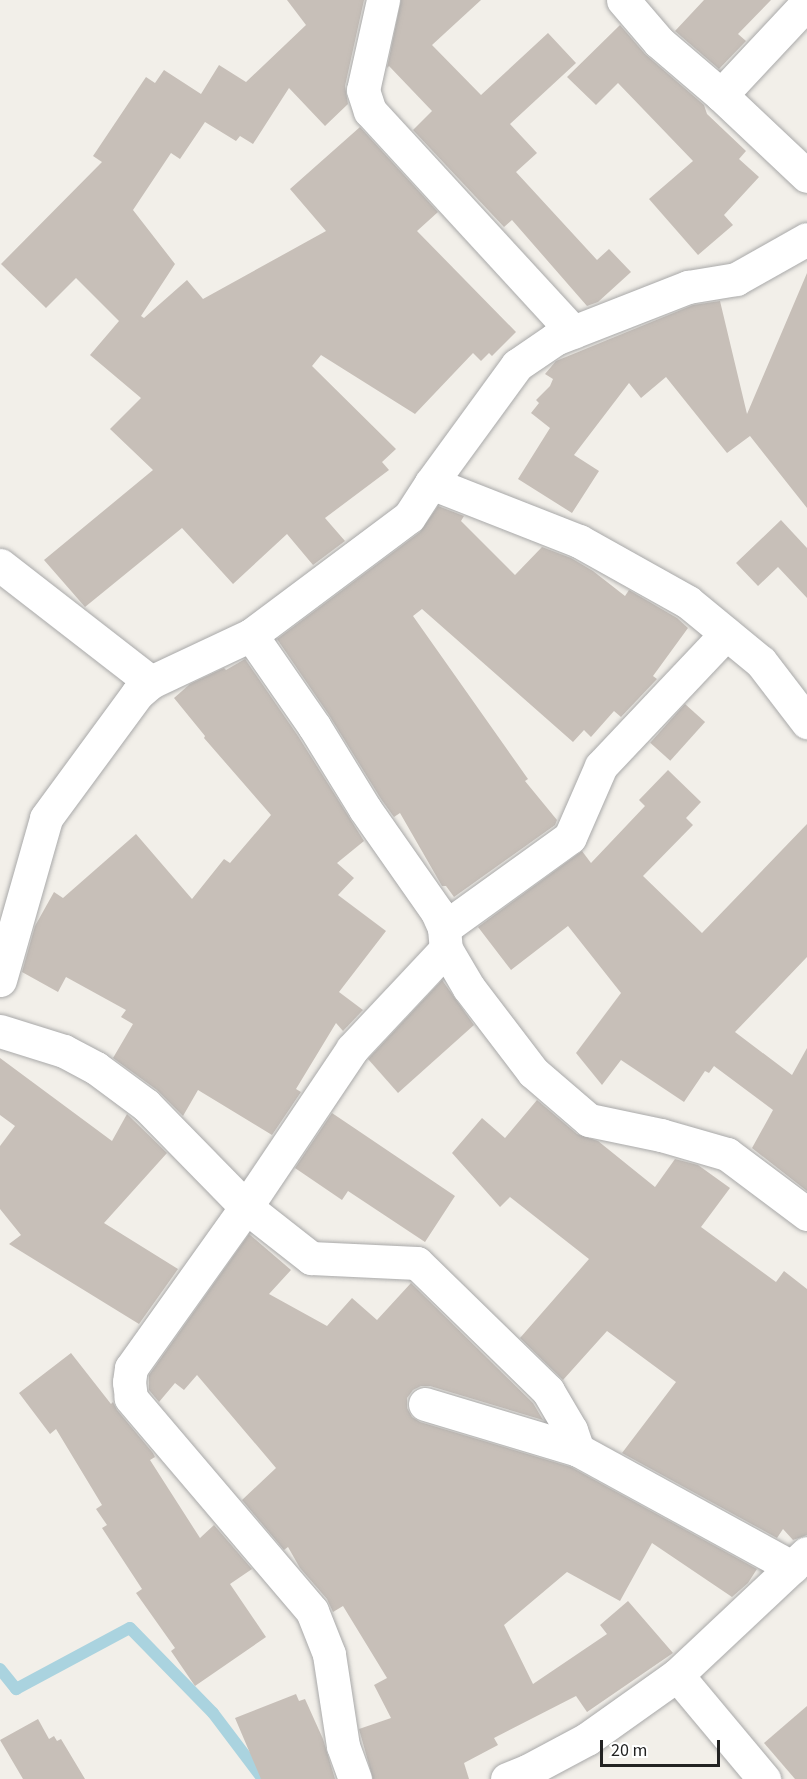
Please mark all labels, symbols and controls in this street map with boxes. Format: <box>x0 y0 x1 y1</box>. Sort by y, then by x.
scale bar <box>603 1728 723 1766</box>
text: 20 m <box>611 1738 647 1763</box>

